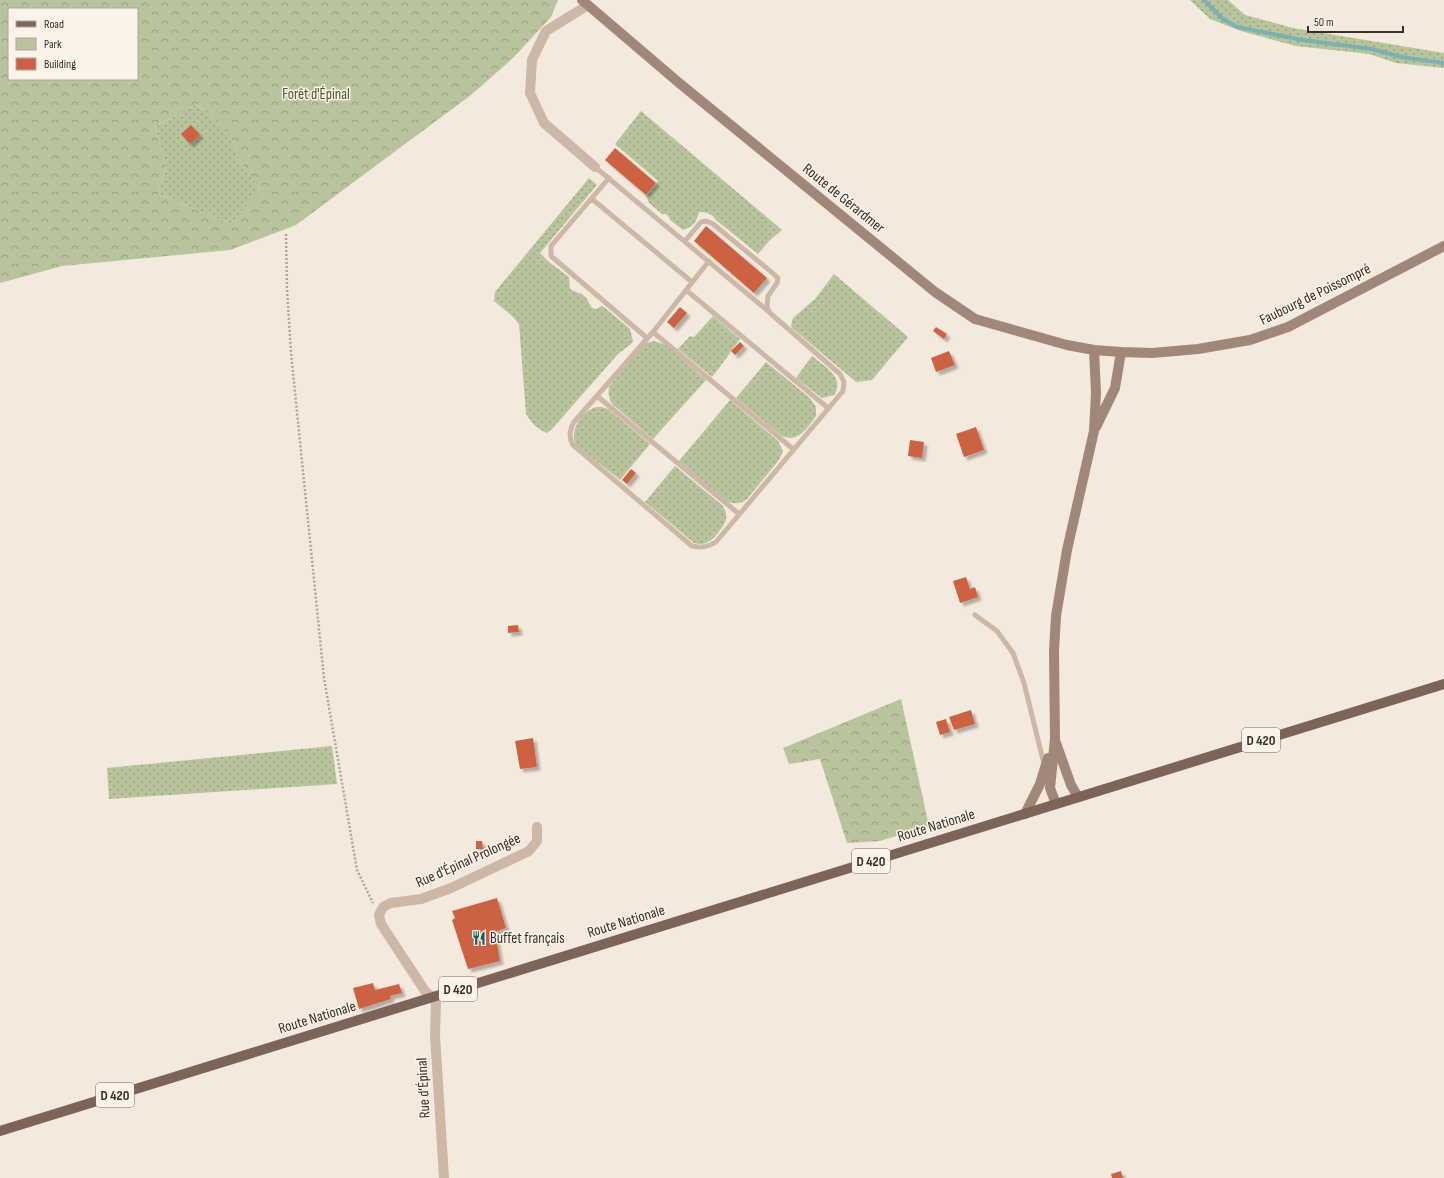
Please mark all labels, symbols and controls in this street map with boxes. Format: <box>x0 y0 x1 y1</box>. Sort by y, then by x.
legend <box>8 8 138 80</box>
scale bar <box>1308 8 1403 34</box>
text: 50 m <box>1314 15 1334 30</box>
text: Road <box>44 17 64 32</box>
text: Park <box>44 37 62 52</box>
text: Building <box>44 57 76 72</box>
park label: Forêt d'Épinal <box>282 85 350 104</box>
street label: Route de Gérardmer <box>799 159 889 238</box>
street label: Faubourg de Poissompré <box>1257 259 1374 330</box>
road number: D 420 <box>1242 728 1280 752</box>
street label: Route Nationale <box>895 805 977 846</box>
street label: Rue d'Épinal Prolongée <box>413 829 524 892</box>
road number: D 420 <box>852 849 890 873</box>
street label: Route Nationale <box>585 901 667 942</box>
place label: Buffet français <box>490 929 565 948</box>
restaurant icon: Buffet français <box>471 930 487 946</box>
road number: D 420 <box>439 977 477 1001</box>
street label: Route Nationale <box>276 997 358 1038</box>
street label: Rue d’Épinal <box>412 1057 435 1119</box>
road number: D 420 <box>96 1083 134 1107</box>

